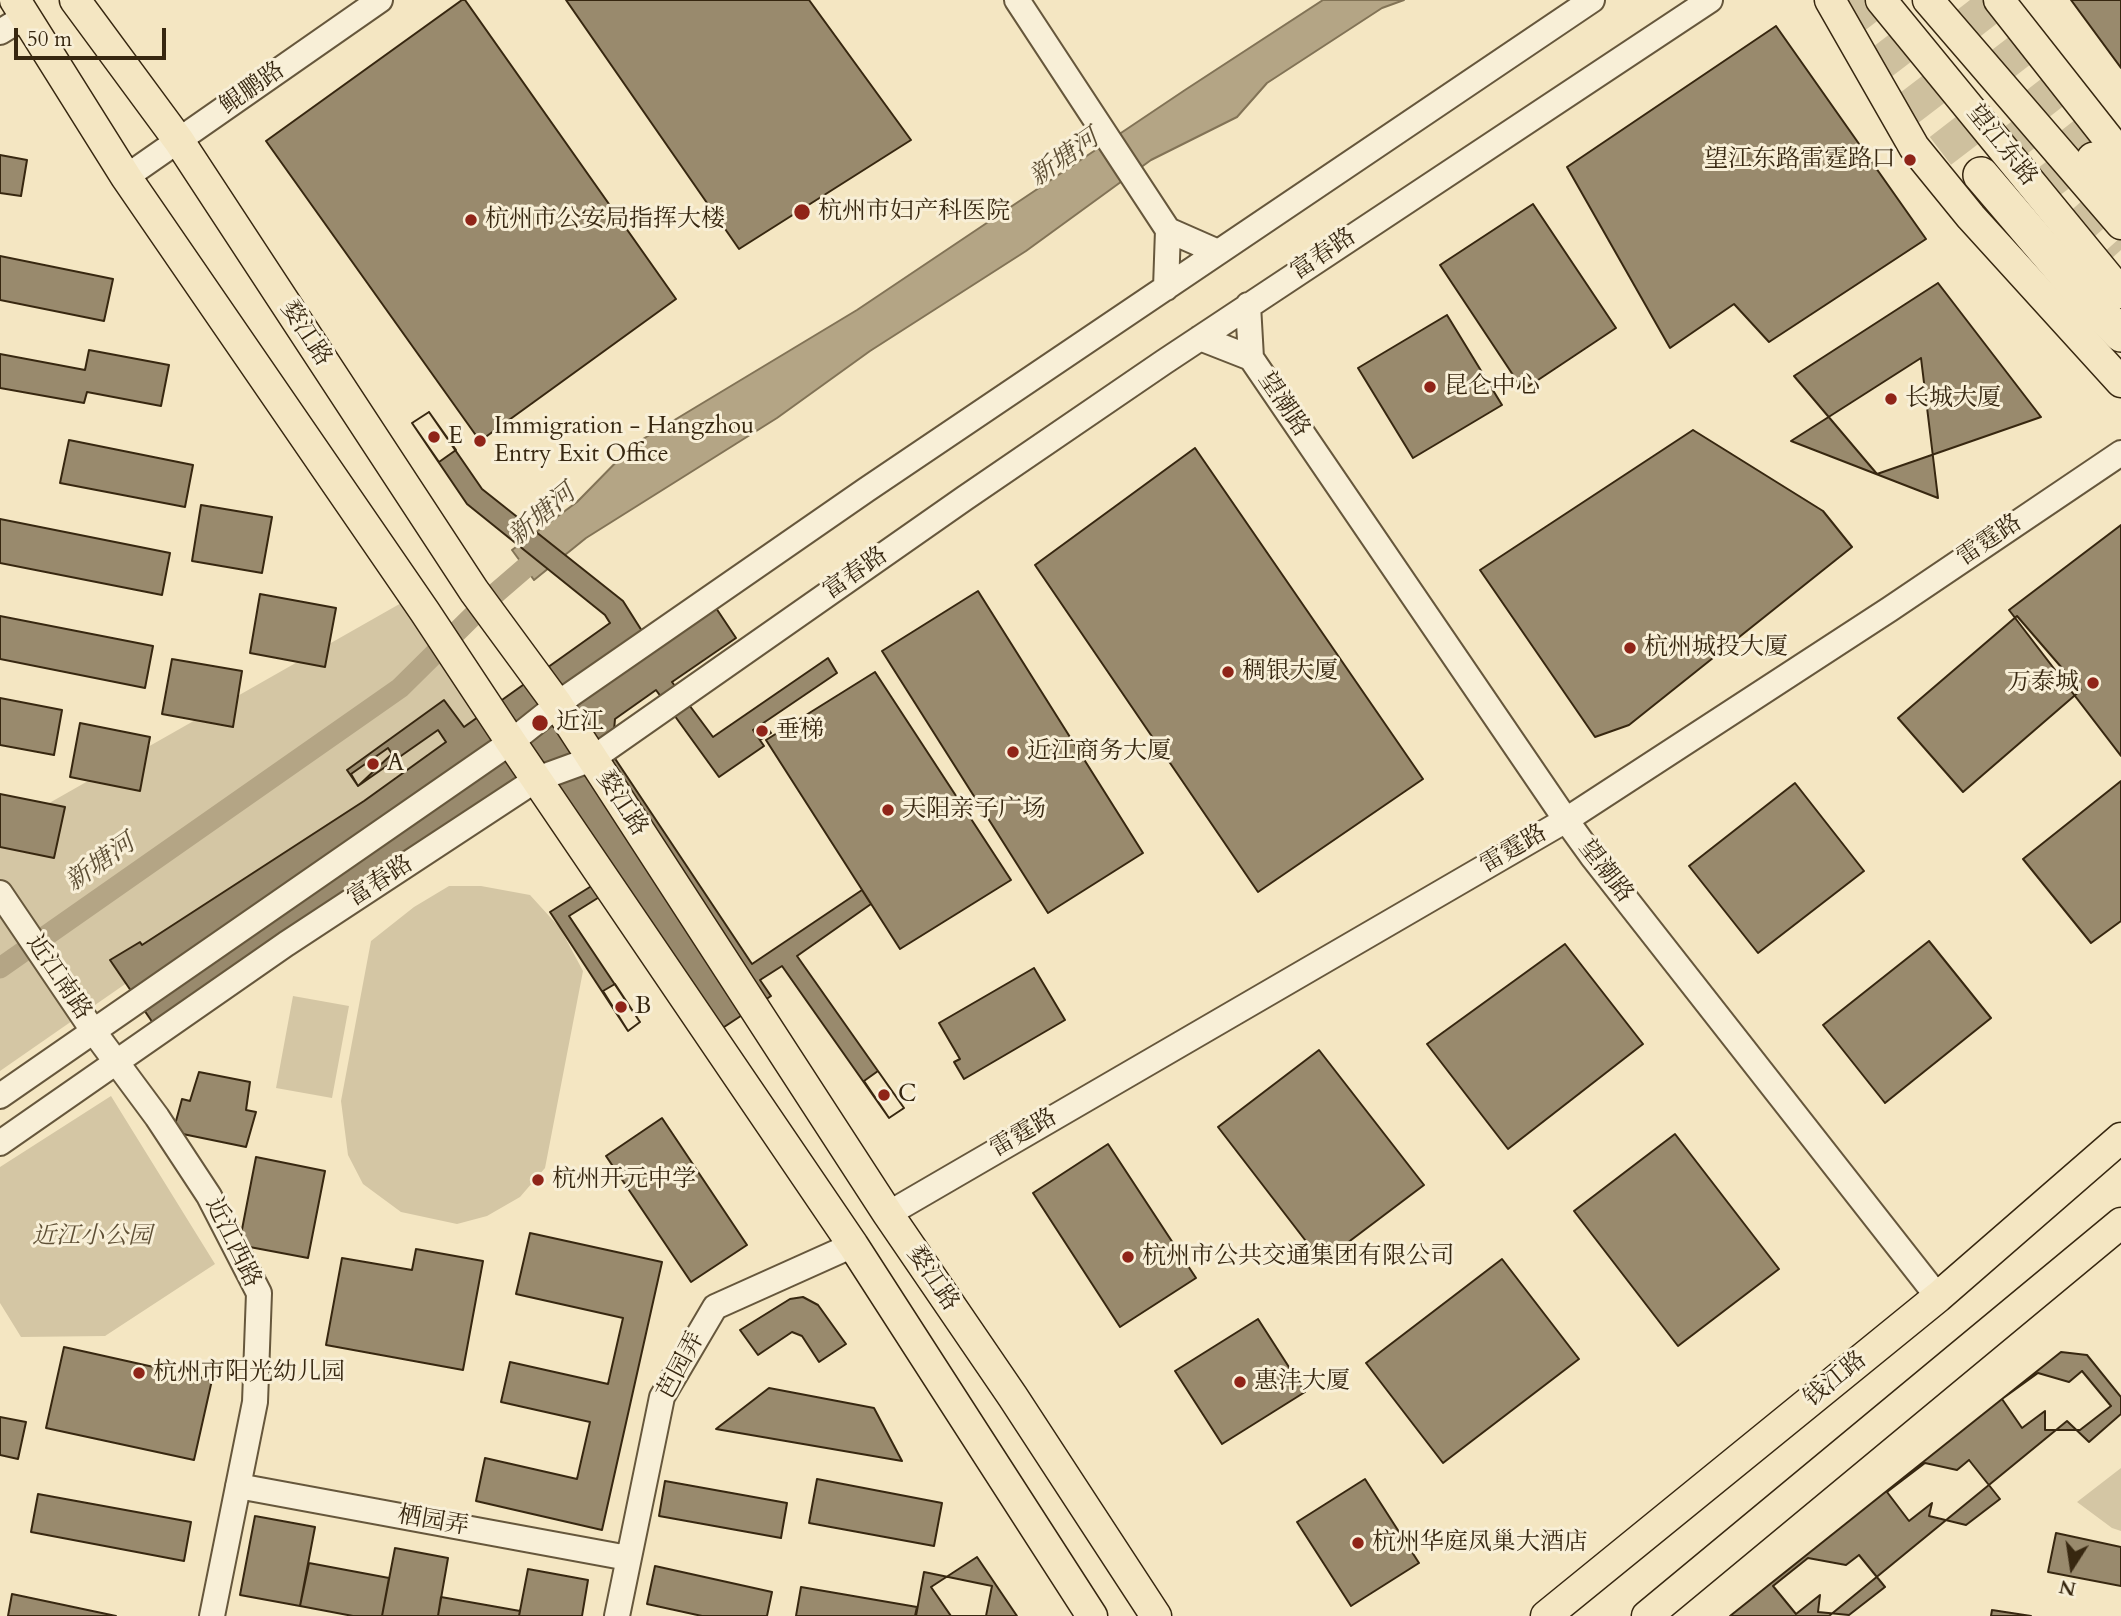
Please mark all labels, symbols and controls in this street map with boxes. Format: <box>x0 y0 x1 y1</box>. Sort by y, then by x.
scale bar <box>18 14 170 58</box>
text: 50 m <box>27 25 72 54</box>
street label: 鲲鹏路 <box>215 57 291 121</box>
street label: 望江东路 <box>1960 100 2042 192</box>
water label: 新塘河 <box>1024 124 1106 194</box>
place label: 望江东路雷霆路口 <box>1704 146 1896 174</box>
marker: 望江东路雷霆路口 <box>1902 152 1918 168</box>
place label: 杭州市妇产科医院 <box>818 198 1010 226</box>
marker: 杭州市妇产科医院 <box>792 202 812 222</box>
place label: 杭州市公安局指挥大楼 <box>485 206 725 234</box>
marker: 杭州市公安局指挥大楼 <box>463 212 479 228</box>
street label: 富春路 <box>1286 223 1362 287</box>
street label: 婺江路 <box>273 296 337 372</box>
street label: 望潮路 <box>1251 367 1315 443</box>
place label: 昆仑中心 <box>1444 373 1540 401</box>
marker: 昆仑中心 <box>1422 379 1438 395</box>
place label: 长城大厦 <box>1905 385 2001 413</box>
marker: 长城大厦 <box>1883 391 1899 407</box>
place label: Immigration - Hangzhou Entry Exit Office <box>494 413 754 469</box>
place label: E <box>448 423 463 451</box>
marker: E <box>426 429 442 445</box>
marker: Immigration - Hangzhou Entry Exit Office <box>472 433 488 449</box>
water label: 新塘河 <box>503 479 583 553</box>
street label: 雷霆路 <box>1952 509 2028 573</box>
street label: 富春路 <box>818 542 894 606</box>
place label: 杭州城投大厦 <box>1644 634 1788 662</box>
marker: 杭州城投大厦 <box>1622 640 1638 656</box>
place label: 稠银大厦 <box>1242 658 1338 686</box>
marker: 稠银大厦 <box>1220 664 1236 680</box>
place label: 万泰城 <box>2007 669 2079 697</box>
marker: 万泰城 <box>2085 675 2101 691</box>
place label: 近江 <box>556 709 604 737</box>
marker: 近江 <box>530 713 550 733</box>
place label: 垂梯 <box>776 717 824 745</box>
marker: 垂梯 <box>754 723 770 739</box>
place label: 近江商务大厦 <box>1027 738 1171 766</box>
marker: 近江商务大厦 <box>1005 744 1021 760</box>
place label: A <box>387 750 404 778</box>
marker: A <box>365 756 381 772</box>
street label: 婺江路 <box>589 766 653 842</box>
place label: 天阳亲子广场 <box>902 796 1046 824</box>
marker: 天阳亲子广场 <box>880 802 896 818</box>
street label: 雷霆路 <box>1476 820 1552 880</box>
water label: 新塘河 <box>60 829 142 899</box>
street label: 望潮路 <box>1571 835 1639 909</box>
street label: 富春路 <box>343 850 419 914</box>
street label: 近江南路 <box>19 930 97 1026</box>
place label: B <box>635 993 651 1021</box>
marker: B <box>613 999 629 1015</box>
place label: C <box>898 1081 916 1109</box>
marker: C <box>876 1087 892 1103</box>
street label: 雷霆路 <box>986 1104 1062 1164</box>
place label: 杭州开元中学 <box>552 1166 696 1194</box>
marker: 杭州开元中学 <box>530 1172 546 1188</box>
street label: 近江西路 <box>198 1194 266 1292</box>
park label: 近江小公园 <box>32 1223 152 1251</box>
street label: 婺江路 <box>900 1241 964 1317</box>
place label: 杭州市公共交通集团有限公司 <box>1142 1243 1454 1271</box>
marker: 杭州市公共交通集团有限公司 <box>1120 1249 1136 1265</box>
street label: 芭园弄 <box>652 1327 712 1405</box>
street label: 钱江路 <box>1799 1346 1873 1414</box>
place label: 杭州市阳光幼儿园 <box>153 1359 345 1387</box>
marker: 杭州市阳光幼儿园 <box>131 1365 147 1381</box>
place label: 惠沣大厦 <box>1254 1368 1350 1396</box>
marker: 惠沣大厦 <box>1232 1374 1248 1390</box>
street label: 栖园弄 <box>395 1502 471 1542</box>
place label: 杭州华庭凤巢大酒店 <box>1372 1529 1588 1557</box>
north arrow <box>2037 1532 2107 1602</box>
marker: 杭州华庭凤巢大酒店 <box>1350 1535 1366 1551</box>
text: N <box>2057 1573 2078 1602</box>

